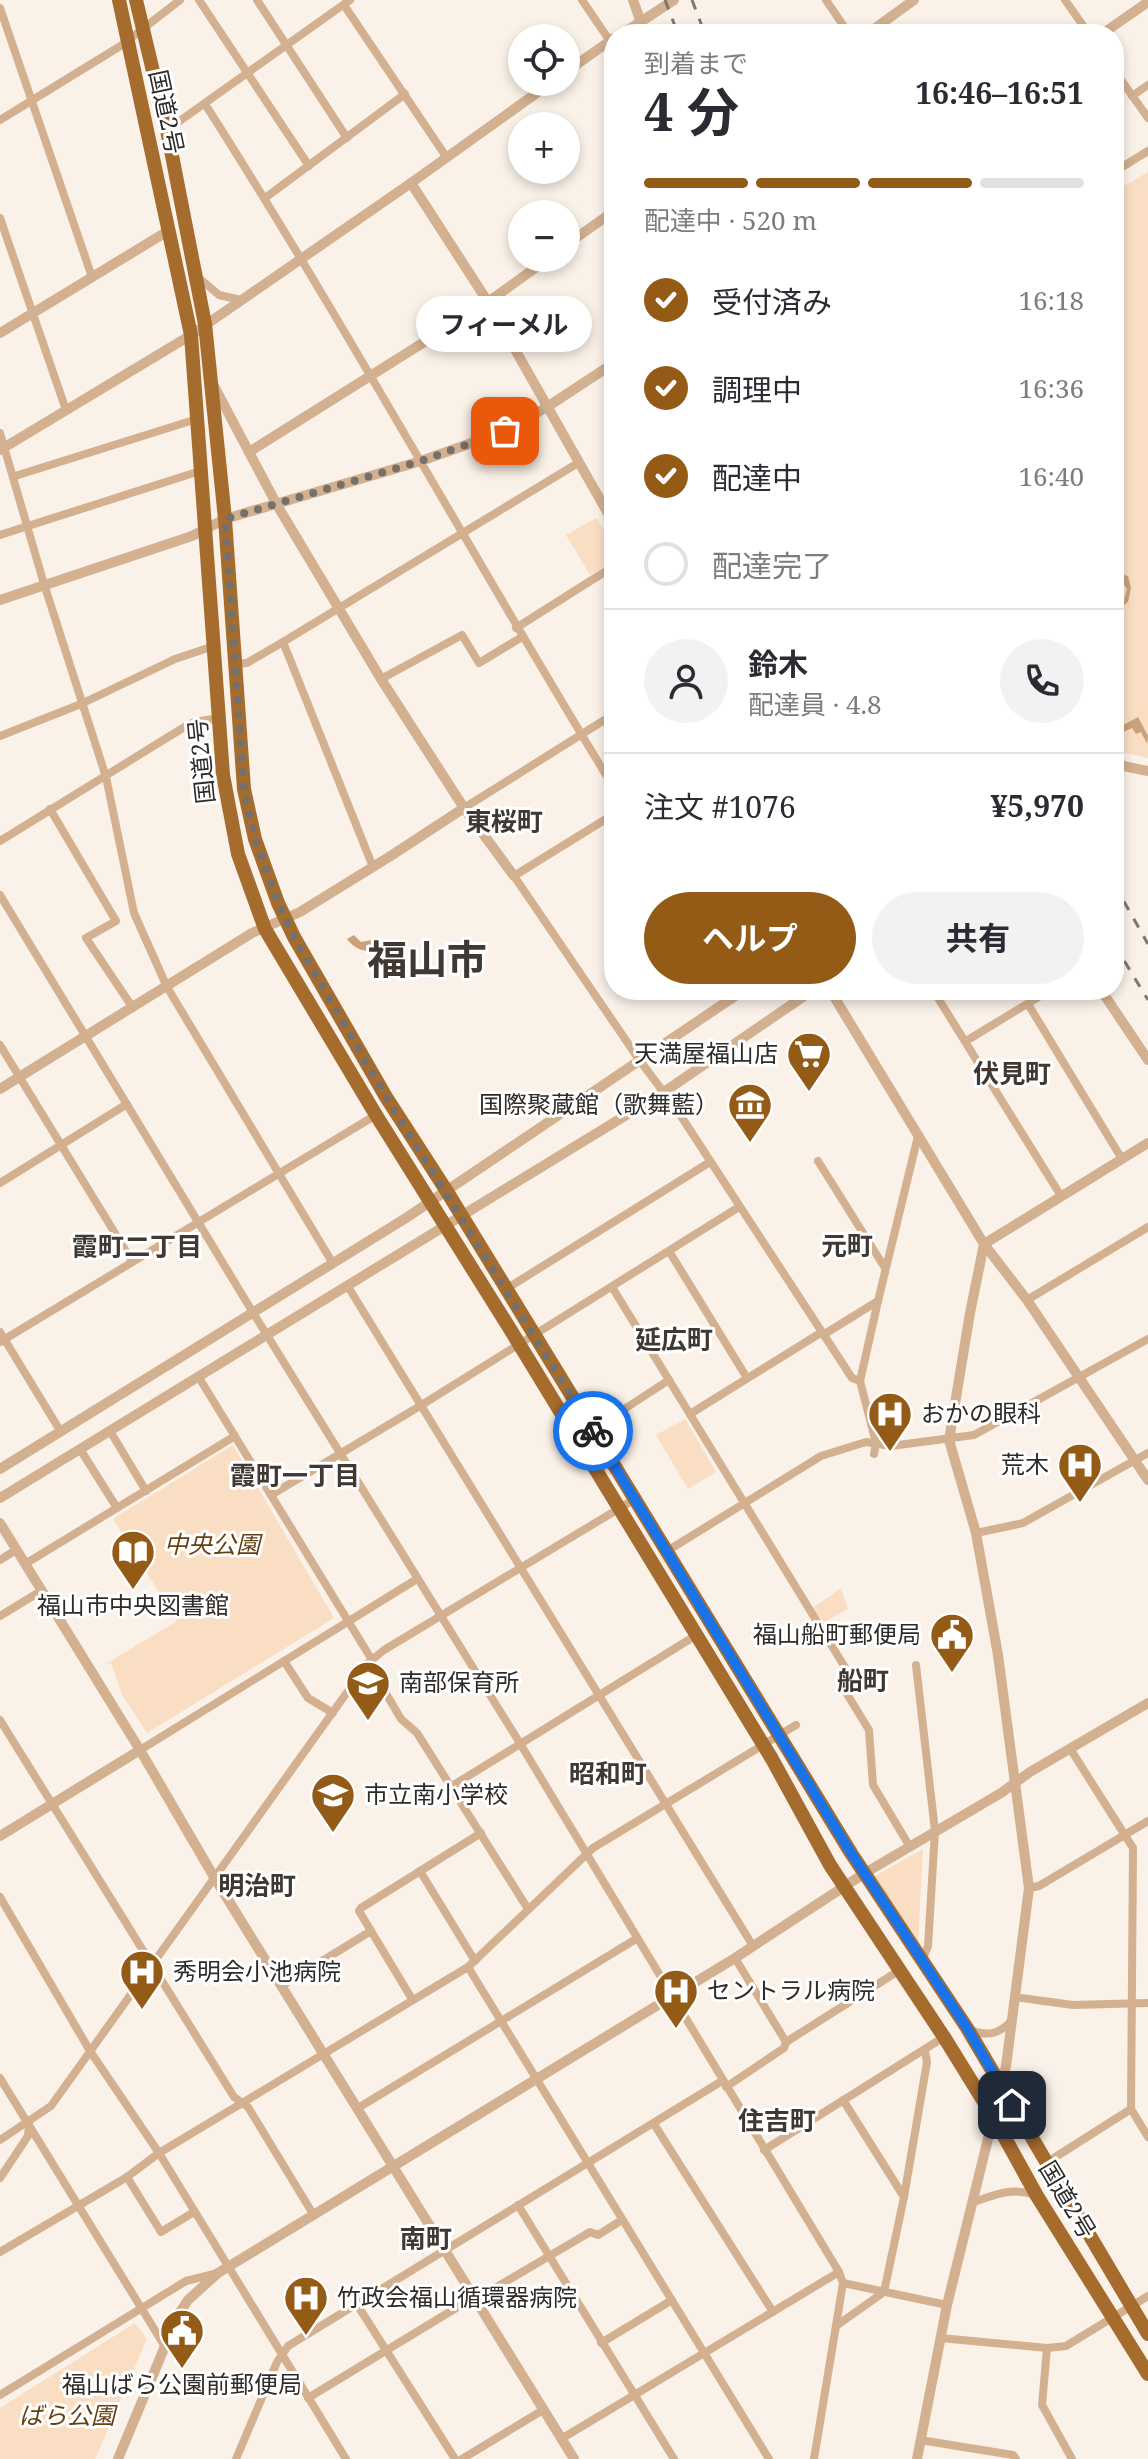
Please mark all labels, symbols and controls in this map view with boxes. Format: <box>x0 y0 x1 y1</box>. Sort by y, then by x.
map controls <box>508 24 580 272</box>
button: locate <box>508 24 580 96</box>
text: 到着まで <box>644 45 748 81</box>
street label: 国道2号 <box>142 66 192 157</box>
text: 16:46–16:51 <box>915 72 1084 113</box>
text: 4 分 <box>644 75 739 146</box>
button: + <box>508 112 580 184</box>
button: − <box>508 200 580 272</box>
text: 配達中 · 520 m <box>644 202 817 238</box>
icon: check <box>644 278 688 322</box>
text: 受付済み <box>712 281 832 322</box>
text: 16:18 <box>1018 282 1084 318</box>
callout: フィーメル <box>417 295 593 351</box>
text: フィーメル <box>440 306 568 342</box>
icon: check <box>644 366 688 410</box>
text: 調理中 <box>712 369 802 410</box>
text: 16:36 <box>1018 370 1084 406</box>
pin <box>471 397 539 465</box>
icon: bag <box>483 409 527 453</box>
icon: check <box>644 454 688 498</box>
text: 配達中 <box>712 457 802 498</box>
text: 16:40 <box>1018 458 1084 494</box>
text: 配達完了 <box>712 545 832 586</box>
button: person <box>644 639 728 723</box>
button: phone <box>1000 639 1084 723</box>
text: 鈴木 <box>748 643 808 684</box>
text: 配達員 · 4.8 <box>748 686 882 722</box>
street label: 国道2号 <box>180 717 221 805</box>
text: ¥5,970 <box>990 785 1084 826</box>
text: 注文 #1076 <box>644 786 796 827</box>
district label: 東桜町 <box>465 803 543 839</box>
button: ヘルプ <box>644 892 856 984</box>
button: 共有 <box>872 892 1084 984</box>
district label: 福山市 <box>367 931 487 986</box>
supermarket icon: 天満屋福山店 <box>785 1030 833 1093</box>
place label: 天満屋福山店 <box>634 1036 778 1069</box>
district label: 伏見町 <box>973 1055 1051 1091</box>
museum icon: 国際聚蔵館（歌舞藍） <box>726 1081 774 1144</box>
place label: 国際聚蔵館（歌舞藍） <box>479 1087 719 1120</box>
district label: 元町 <box>821 1227 873 1263</box>
district label: 霞町二丁目 <box>72 1228 202 1264</box>
district label: 延広町 <box>635 1321 713 1357</box>
hospital icon: おかの眼科 <box>866 1390 914 1453</box>
courier <box>553 1391 633 1471</box>
place label: おかの眼科 <box>921 1396 1041 1429</box>
icon: bike <box>571 1409 615 1453</box>
hospital icon: 荒木 <box>1056 1441 1104 1504</box>
place label: 荒木 <box>1001 1447 1049 1480</box>
district label: 霞町一丁目 <box>230 1457 360 1493</box>
park label: 中央公園 <box>164 1527 263 1560</box>
library icon: 福山市中央図書館 <box>109 1528 157 1591</box>
place label: 福山市中央図書館 <box>37 1588 229 1621</box>
public building icon: 福山船町郵便局 <box>928 1611 976 1674</box>
place label: 福山船町郵便局 <box>753 1617 921 1650</box>
school or university icon: 南部保育所 <box>344 1659 392 1722</box>
district label: 船町 <box>837 1662 889 1698</box>
place label: 南部保育所 <box>399 1665 519 1698</box>
district label: 昭和町 <box>569 1755 647 1791</box>
school or university icon: 市立南小学校 <box>309 1771 357 1834</box>
place label: 市立南小学校 <box>364 1777 508 1810</box>
district label: 明治町 <box>218 1867 296 1903</box>
hospital icon: 秀明会小池病院 <box>118 1948 166 2011</box>
place label: 秀明会小池病院 <box>173 1954 341 1987</box>
hospital icon: セントラル病院 <box>652 1967 700 2030</box>
place label: セントラル病院 <box>707 1973 875 2006</box>
pin <box>978 2071 1046 2139</box>
icon: home <box>990 2083 1034 2127</box>
district label: 住吉町 <box>738 2102 816 2138</box>
street label: 国道2号 <box>1032 2154 1104 2244</box>
district label: 南町 <box>400 2220 452 2256</box>
hospital icon: 竹政会福山循環器病院 <box>282 2274 330 2337</box>
place label: 竹政会福山循環器病院 <box>337 2280 577 2313</box>
public building icon: 福山ばら公園前郵便局 <box>158 2307 206 2370</box>
place label: 福山ばら公園前郵便局 <box>62 2367 302 2400</box>
park label: ばら公園 <box>19 2398 118 2431</box>

